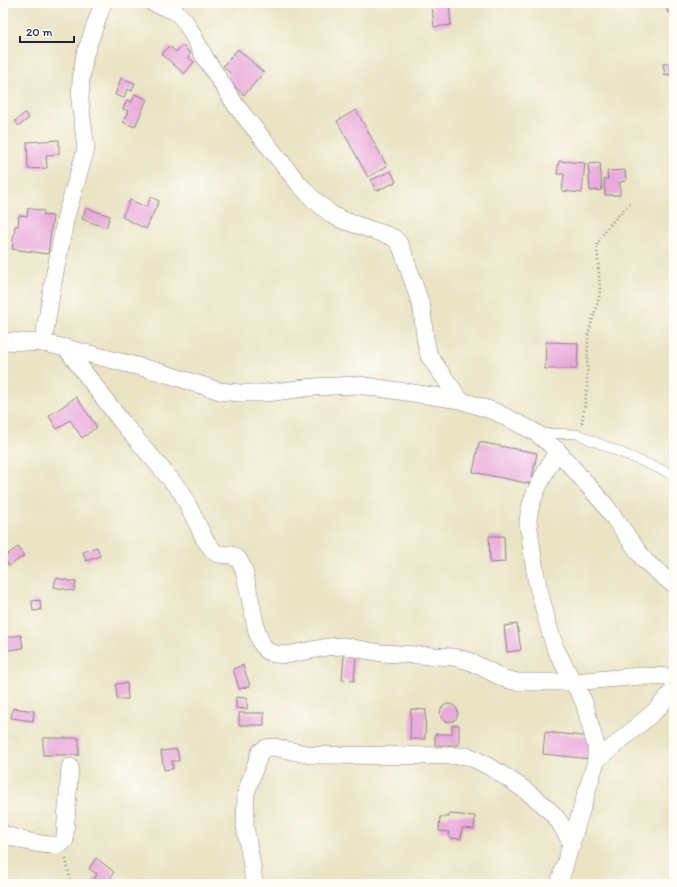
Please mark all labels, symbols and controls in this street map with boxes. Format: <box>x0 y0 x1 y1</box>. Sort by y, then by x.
scale bar <box>20 18 74 44</box>
text: 20 m <box>26 25 53 39</box>

